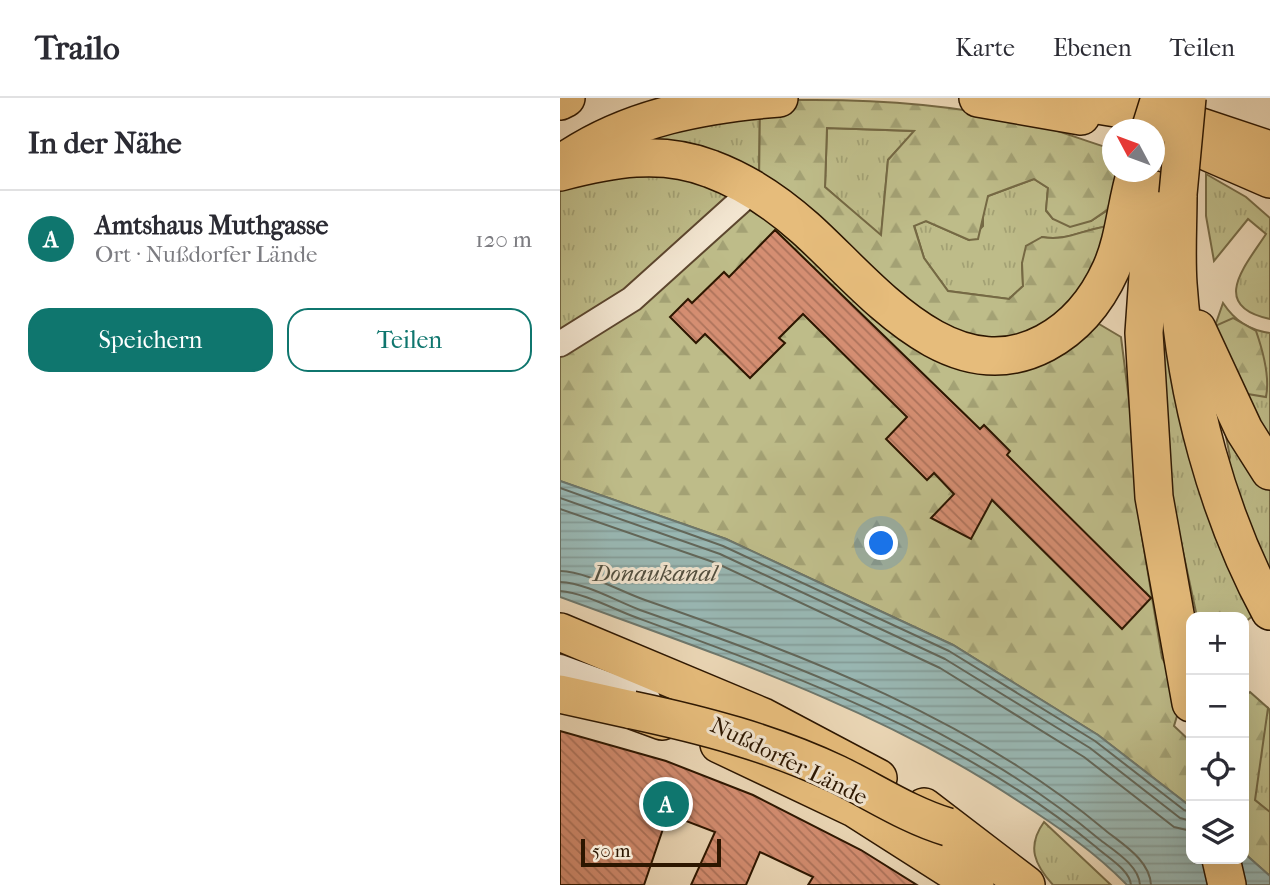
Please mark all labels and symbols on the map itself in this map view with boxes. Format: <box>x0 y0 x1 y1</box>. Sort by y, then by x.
north arrow <box>1102 119 1165 182</box>
your location <box>864 526 898 560</box>
water label: Donaukanal <box>591 559 720 587</box>
street label: Nußdorfer Lände <box>706 711 872 811</box>
pin: A <box>643 778 689 830</box>
scale bar <box>581 836 721 868</box>

